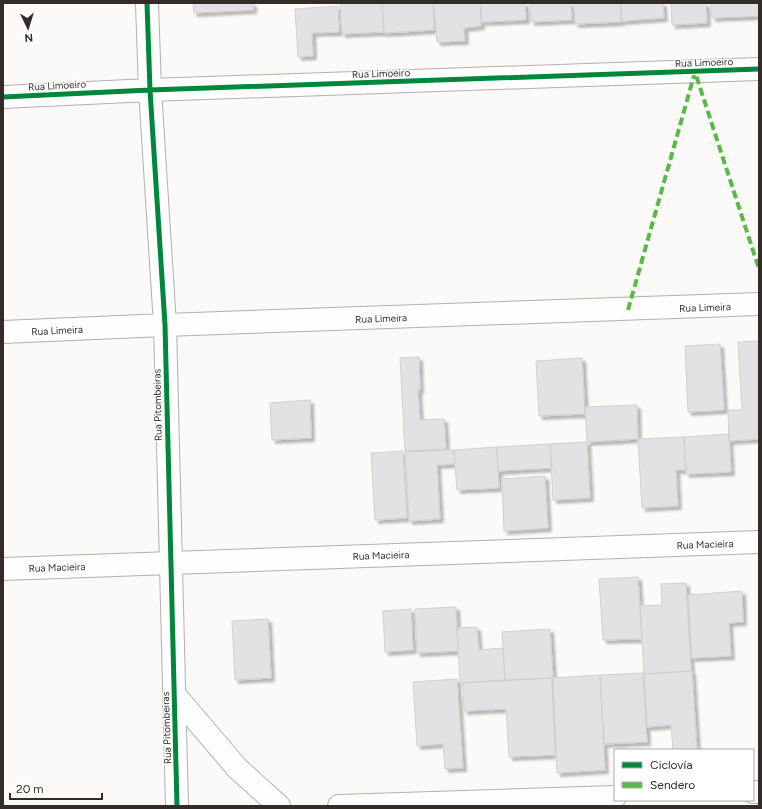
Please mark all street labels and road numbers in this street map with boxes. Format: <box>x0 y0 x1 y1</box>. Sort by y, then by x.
street label: Rua Limoeiro <box>675 55 734 70</box>
street label: Rua Limoeiro <box>352 66 411 81</box>
street label: Rua Limoeiro <box>28 77 87 94</box>
street label: Rua Limeira <box>679 300 731 315</box>
street label: Rua Limeira <box>355 311 407 326</box>
street label: Rua Limeira <box>31 323 83 338</box>
street label: Rua Pitombeiras <box>150 368 165 441</box>
street label: Rua Macieira <box>676 537 734 552</box>
street label: Rua Macieira <box>352 548 410 563</box>
street label: Rua Macieira <box>28 560 86 575</box>
street label: Rua Pitombeiras <box>159 691 174 764</box>

